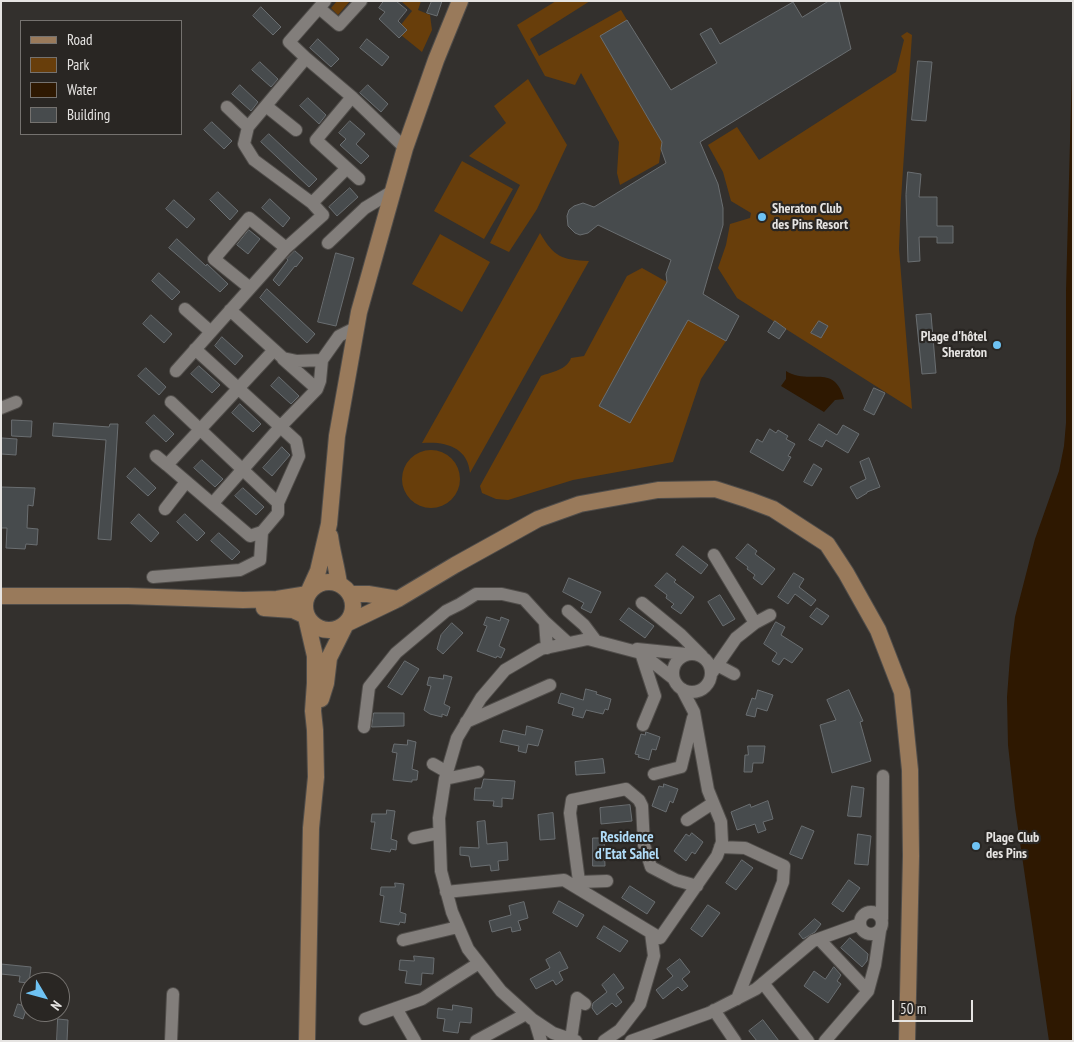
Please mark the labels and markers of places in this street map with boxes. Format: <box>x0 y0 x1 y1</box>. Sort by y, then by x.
place label: Sheraton Club des Pins Resort <box>772 201 848 233</box>
marker: Sheraton Club des Pins Resort <box>756 211 768 223</box>
place label: Plage d'hôtel Sheraton <box>921 329 987 362</box>
marker: Plage d'hôtel Sheraton <box>991 339 1003 351</box>
place label: Plage Club des Pins <box>986 830 1039 862</box>
marker: Plage Club des Pins <box>970 840 982 852</box>

